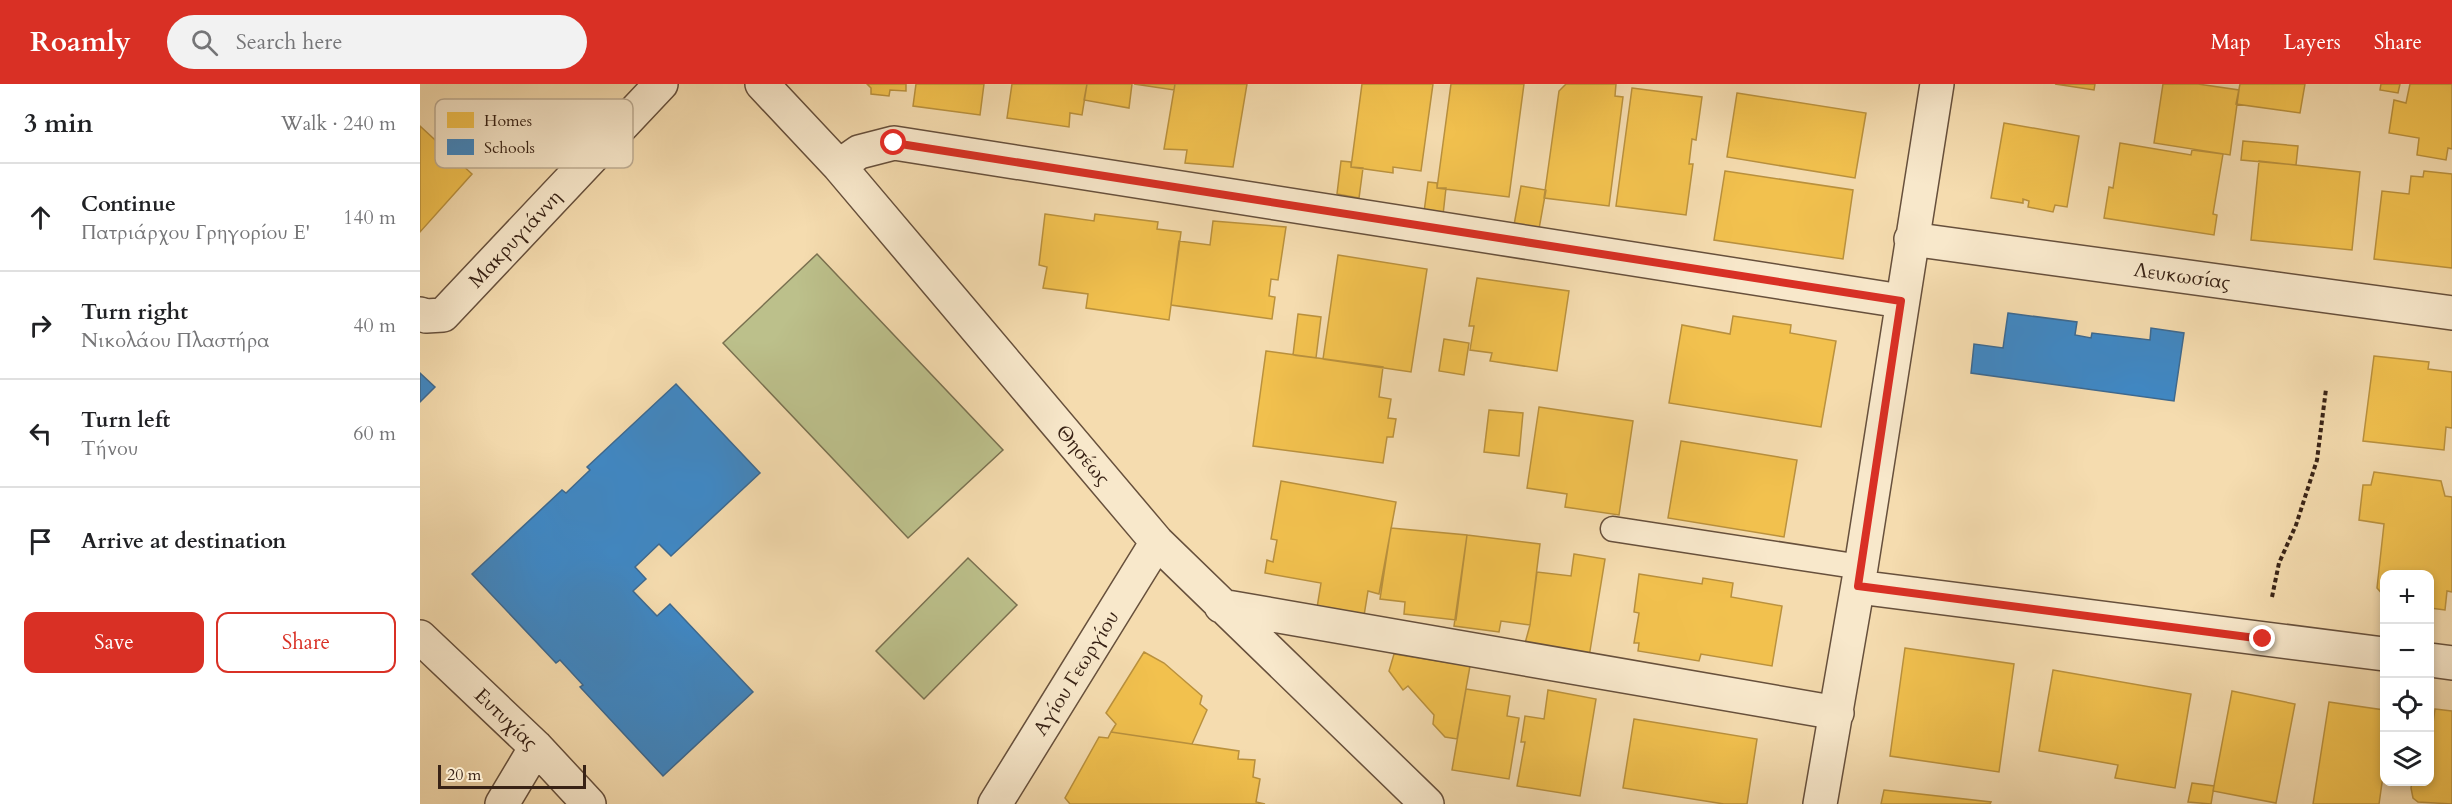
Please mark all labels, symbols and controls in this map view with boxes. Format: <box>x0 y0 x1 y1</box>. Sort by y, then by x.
search box <box>167 15 587 69</box>
text: Roamly <box>30 23 131 61</box>
icon: search <box>188 26 221 59</box>
text: Search here <box>236 27 342 57</box>
text: Map <box>2211 28 2251 57</box>
text: Layers <box>2284 28 2341 57</box>
text: Share <box>2374 28 2422 57</box>
legend <box>435 99 633 168</box>
text: 3 min <box>24 106 93 141</box>
text: Walk · 240 m <box>281 110 396 137</box>
text: Homes <box>484 110 532 132</box>
route start <box>880 129 906 155</box>
text: Schools <box>484 137 535 159</box>
street label: Μακρυγιάννη <box>463 184 567 294</box>
text: Continue <box>81 189 176 219</box>
icon: ahead <box>24 201 57 234</box>
text: 140 m <box>343 204 396 231</box>
text: Πατριάρχου Γρηγορίου Ε' <box>81 219 310 246</box>
street label: Λευκωσίας <box>2132 256 2232 296</box>
text: Turn right <box>81 297 188 327</box>
icon: right <box>24 309 57 342</box>
text: 40 m <box>353 312 396 339</box>
text: Νικολάου Πλαστήρα <box>81 327 269 354</box>
text: Turn left <box>81 405 170 435</box>
icon: left <box>24 417 57 450</box>
street label: Θησέως <box>1050 419 1117 491</box>
text: 60 m <box>353 420 396 447</box>
text: Τήνου <box>81 435 138 462</box>
icon: arrive <box>24 525 57 558</box>
text: Arrive at destination <box>81 526 286 556</box>
map controls <box>2380 570 2434 786</box>
button: + <box>2380 570 2434 624</box>
street label: Αγίου Γεωργίου <box>1027 605 1125 741</box>
button: Save <box>24 612 204 673</box>
button: Share <box>216 612 396 673</box>
button: − <box>2380 624 2434 678</box>
route end <box>2249 625 2275 651</box>
button: locate <box>2380 678 2434 732</box>
street label: Ευτυχίας <box>468 682 544 756</box>
button: layers <box>2380 732 2434 786</box>
scale bar <box>438 762 586 790</box>
text: 20 m <box>447 764 481 786</box>

